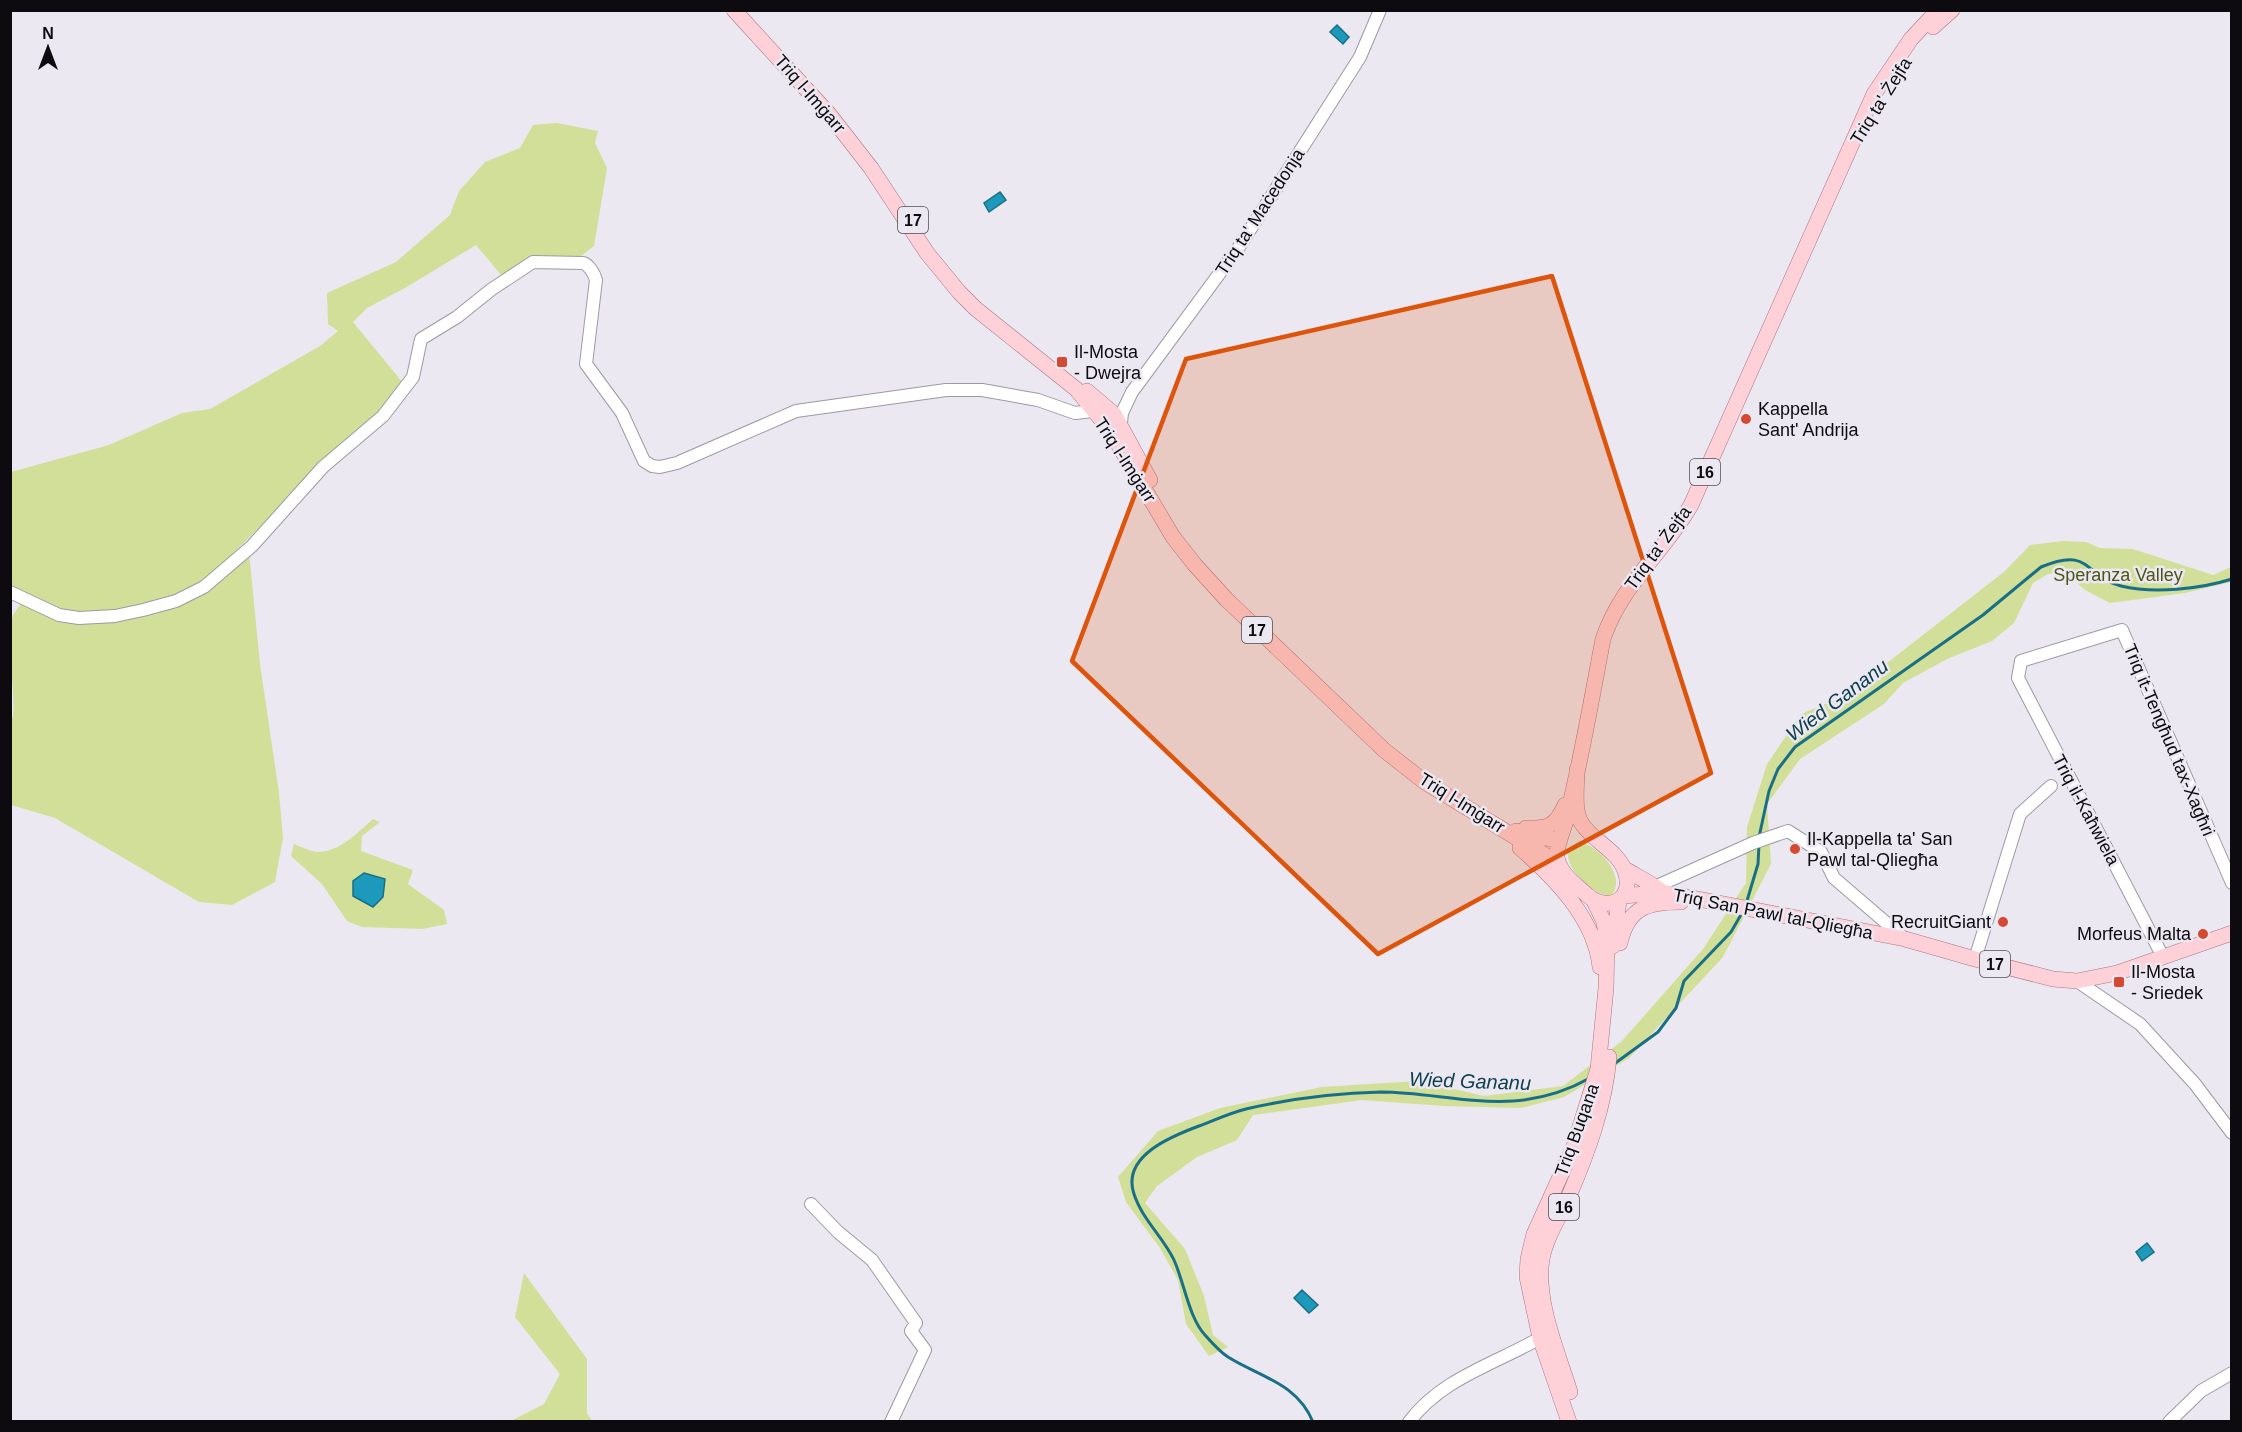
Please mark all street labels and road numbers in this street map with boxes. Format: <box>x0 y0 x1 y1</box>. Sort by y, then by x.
street label: Triq l-Imġarr <box>771 51 849 137</box>
street label: Triq ta' Żejfa <box>1846 53 1916 148</box>
street label: Triq ta' Maċedonja <box>1212 144 1309 279</box>
road number: 17 <box>898 207 928 233</box>
street label: Triq l-Imġarr <box>1090 414 1160 506</box>
road number: 16 <box>1690 459 1720 485</box>
street label: Triq ta' Żejfa <box>1621 501 1696 594</box>
road number: 17 <box>1242 617 1272 643</box>
street label: Triq it-Tengħud tax-Xagħri <box>2119 641 2219 839</box>
street label: Triq il-Kaħwiela <box>2048 751 2124 870</box>
street label: Triq l-Imġarr <box>1415 769 1509 837</box>
street label: Triq San Pawl tal-Qliegħa <box>1671 885 1876 943</box>
road number: 17 <box>1980 951 2010 977</box>
street label: Triq Buqana <box>1551 1080 1603 1179</box>
road number: 16 <box>1549 1194 1579 1220</box>

